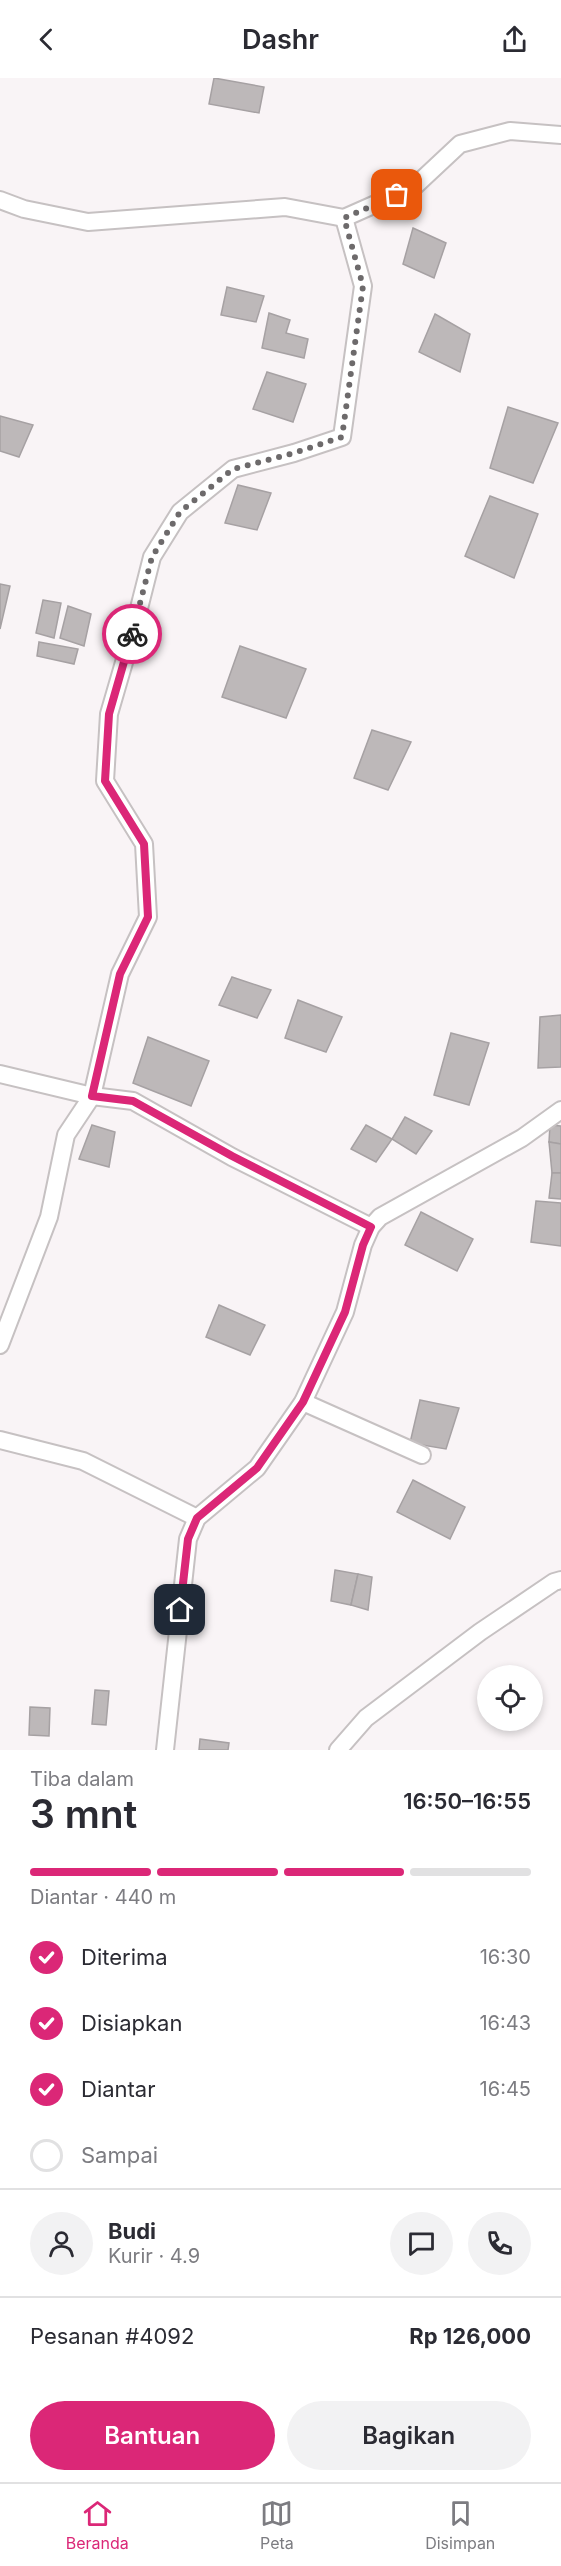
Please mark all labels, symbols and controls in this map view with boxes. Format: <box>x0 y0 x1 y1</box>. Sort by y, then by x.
icon: back <box>30 23 63 56</box>
text: Dashr <box>242 23 319 56</box>
icon: share <box>498 23 531 56</box>
pin <box>371 169 422 220</box>
icon: bag <box>380 178 413 211</box>
courier <box>102 604 162 664</box>
icon: bike <box>116 618 149 651</box>
pin <box>154 1584 205 1635</box>
icon: home <box>163 1593 196 1626</box>
map controls <box>477 1665 543 1731</box>
button: locate <box>477 1665 543 1731</box>
text: Tiba dalam <box>30 1767 134 1791</box>
text: 16:50–16:55 <box>403 1788 531 1814</box>
text: 3 mnt <box>30 1790 137 1837</box>
text: Diantar · 440 m <box>30 1885 176 1909</box>
icon: check <box>30 1941 63 1974</box>
text: Diterima <box>81 1944 168 1970</box>
text: 16:30 <box>480 1945 531 1969</box>
icon: check <box>30 2007 63 2040</box>
text: Disiapkan <box>81 2010 182 2036</box>
text: 16:43 <box>479 2011 531 2035</box>
icon: check <box>30 2073 63 2106</box>
text: Diantar <box>81 2076 156 2102</box>
text: 16:45 <box>480 2077 531 2101</box>
text: Sampai <box>81 2142 158 2168</box>
button: person <box>30 2212 93 2275</box>
button: chat <box>390 2212 453 2275</box>
button: phone <box>468 2212 531 2275</box>
text: Budi <box>108 2218 156 2244</box>
text: Kurir · 4.9 <box>108 2244 200 2268</box>
text: Pesanan #4092 <box>30 2323 194 2349</box>
text: Rp 126,000 <box>409 2323 531 2349</box>
button: Bantuan <box>30 2401 275 2470</box>
button: Bagikan <box>287 2401 531 2470</box>
tab: Beranda <box>66 2497 129 2553</box>
tab: Peta <box>260 2497 294 2553</box>
tab: Disimpan <box>425 2497 495 2553</box>

